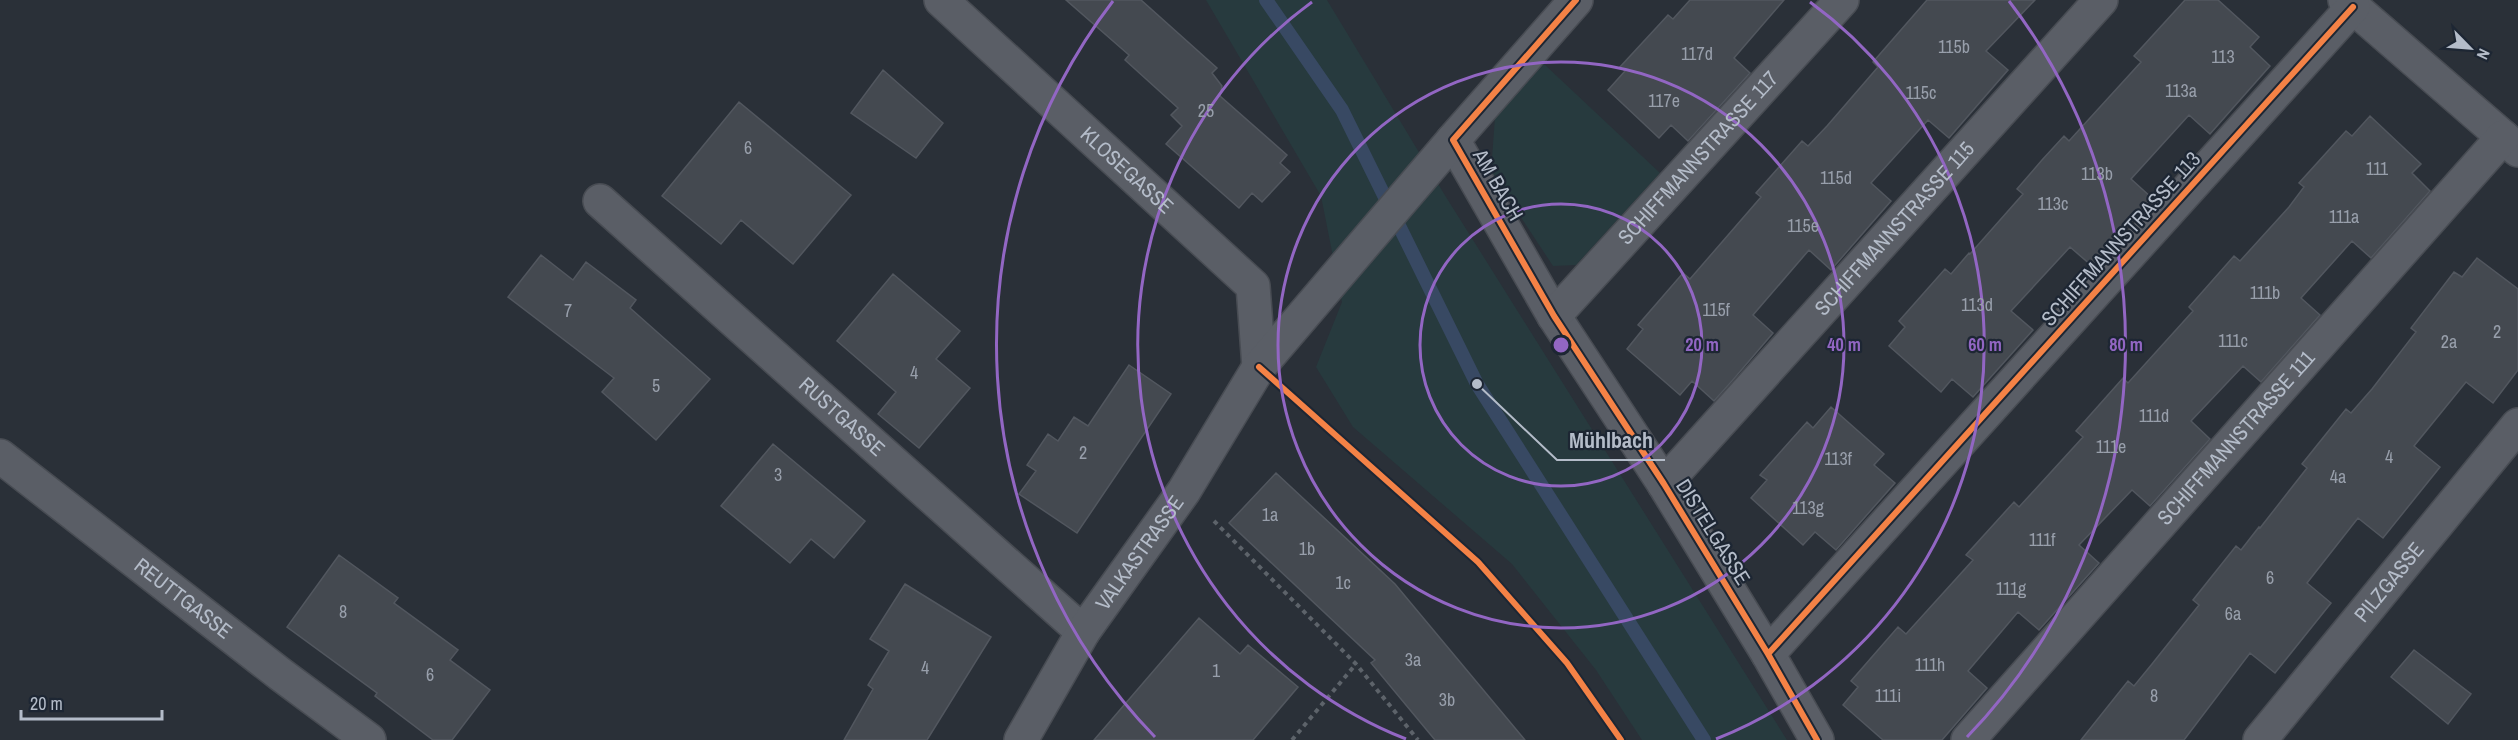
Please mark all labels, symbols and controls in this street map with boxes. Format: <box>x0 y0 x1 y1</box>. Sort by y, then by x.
north arrow <box>2440 18 2500 78</box>
house number: 115b <box>1938 34 1970 59</box>
house number: 117d <box>1681 41 1713 66</box>
house number: 113 <box>2211 44 2235 69</box>
text: N <box>2472 45 2496 63</box>
street label: SCHIFFMANNSTRASSE 117 <box>1611 64 1785 251</box>
house number: 113a <box>2165 78 2197 103</box>
house number: 115c <box>1906 80 1936 105</box>
house number: 117e <box>1648 88 1680 113</box>
house number: 25 <box>1198 98 1214 123</box>
street label: KLOSEGASSE <box>1074 120 1180 220</box>
house number: 6 <box>744 135 752 160</box>
street label: SCHIFFMANNSTRASSE 115 <box>1808 135 1981 322</box>
street label: AM BACH <box>1466 143 1531 226</box>
street label: SCHIFFMANNSTRASSE 113 <box>2034 145 2207 332</box>
house number: 111 <box>2366 156 2389 181</box>
house number: 113b <box>2081 161 2113 186</box>
house number: 115d <box>1820 165 1852 190</box>
house number: 113c <box>2038 191 2068 216</box>
house number: 111a <box>2329 204 2359 229</box>
house number: 115e <box>1787 213 1819 238</box>
house number: 111b <box>2250 280 2280 305</box>
house number: 113d <box>1961 292 1993 317</box>
house number: 115f <box>1702 297 1731 322</box>
house number: 7 <box>564 298 572 323</box>
house number: 2 <box>2493 319 2501 344</box>
house number: 111c <box>2218 328 2248 353</box>
house number: 2a <box>2441 329 2457 354</box>
text: 20 m <box>1685 332 1719 357</box>
text: 40 m <box>1827 332 1861 357</box>
text: 60 m <box>1968 332 2002 357</box>
text: 80 m <box>2109 332 2143 357</box>
centre of rings <box>1551 335 1571 355</box>
street label: SCHIFFMANNSTRASSE 111 <box>2150 344 2321 531</box>
house number: 4 <box>910 360 918 385</box>
street label: RUSTGASSE <box>793 370 891 463</box>
house number: 5 <box>652 373 660 398</box>
house number: 111d <box>2139 403 2169 428</box>
callout: Mühlbach <box>1557 420 1665 460</box>
text: Mühlbach <box>1569 425 1653 455</box>
house number: 111e <box>2096 434 2126 459</box>
house number: 2 <box>1079 440 1087 465</box>
house number: 4 <box>2385 444 2393 469</box>
house number: 113f <box>1824 446 1853 471</box>
house number: 3 <box>774 462 782 487</box>
house number: 4a <box>2330 464 2346 489</box>
street label: DISTELGASSE <box>1669 473 1757 590</box>
street label: VALKASTRASSE <box>1088 489 1190 616</box>
house number: 113g <box>1792 495 1825 520</box>
house number: 1a <box>1262 502 1278 527</box>
house number: 111f <box>2029 527 2056 552</box>
house number: 1b <box>1299 536 1315 561</box>
street label: PILZGASSE <box>2347 536 2430 628</box>
street label: REUTTGASSE <box>128 551 238 645</box>
house number: 6 <box>2266 565 2274 590</box>
house number: 1c <box>1335 570 1351 595</box>
house number: 111g <box>1996 576 2027 601</box>
house number: 8 <box>339 599 347 624</box>
house number: 6a <box>2225 601 2241 626</box>
house number: 3a <box>1405 647 1421 672</box>
house number: 111h <box>1915 652 1945 677</box>
house number: 4 <box>921 655 929 680</box>
house number: 1 <box>1212 658 1221 683</box>
house number: 6 <box>426 662 434 687</box>
scale bar <box>21 683 162 721</box>
house number: 111i <box>1875 683 1901 708</box>
house number: 8 <box>2150 683 2158 708</box>
house number: 3b <box>1439 687 1455 712</box>
text: 20 m <box>30 691 63 716</box>

